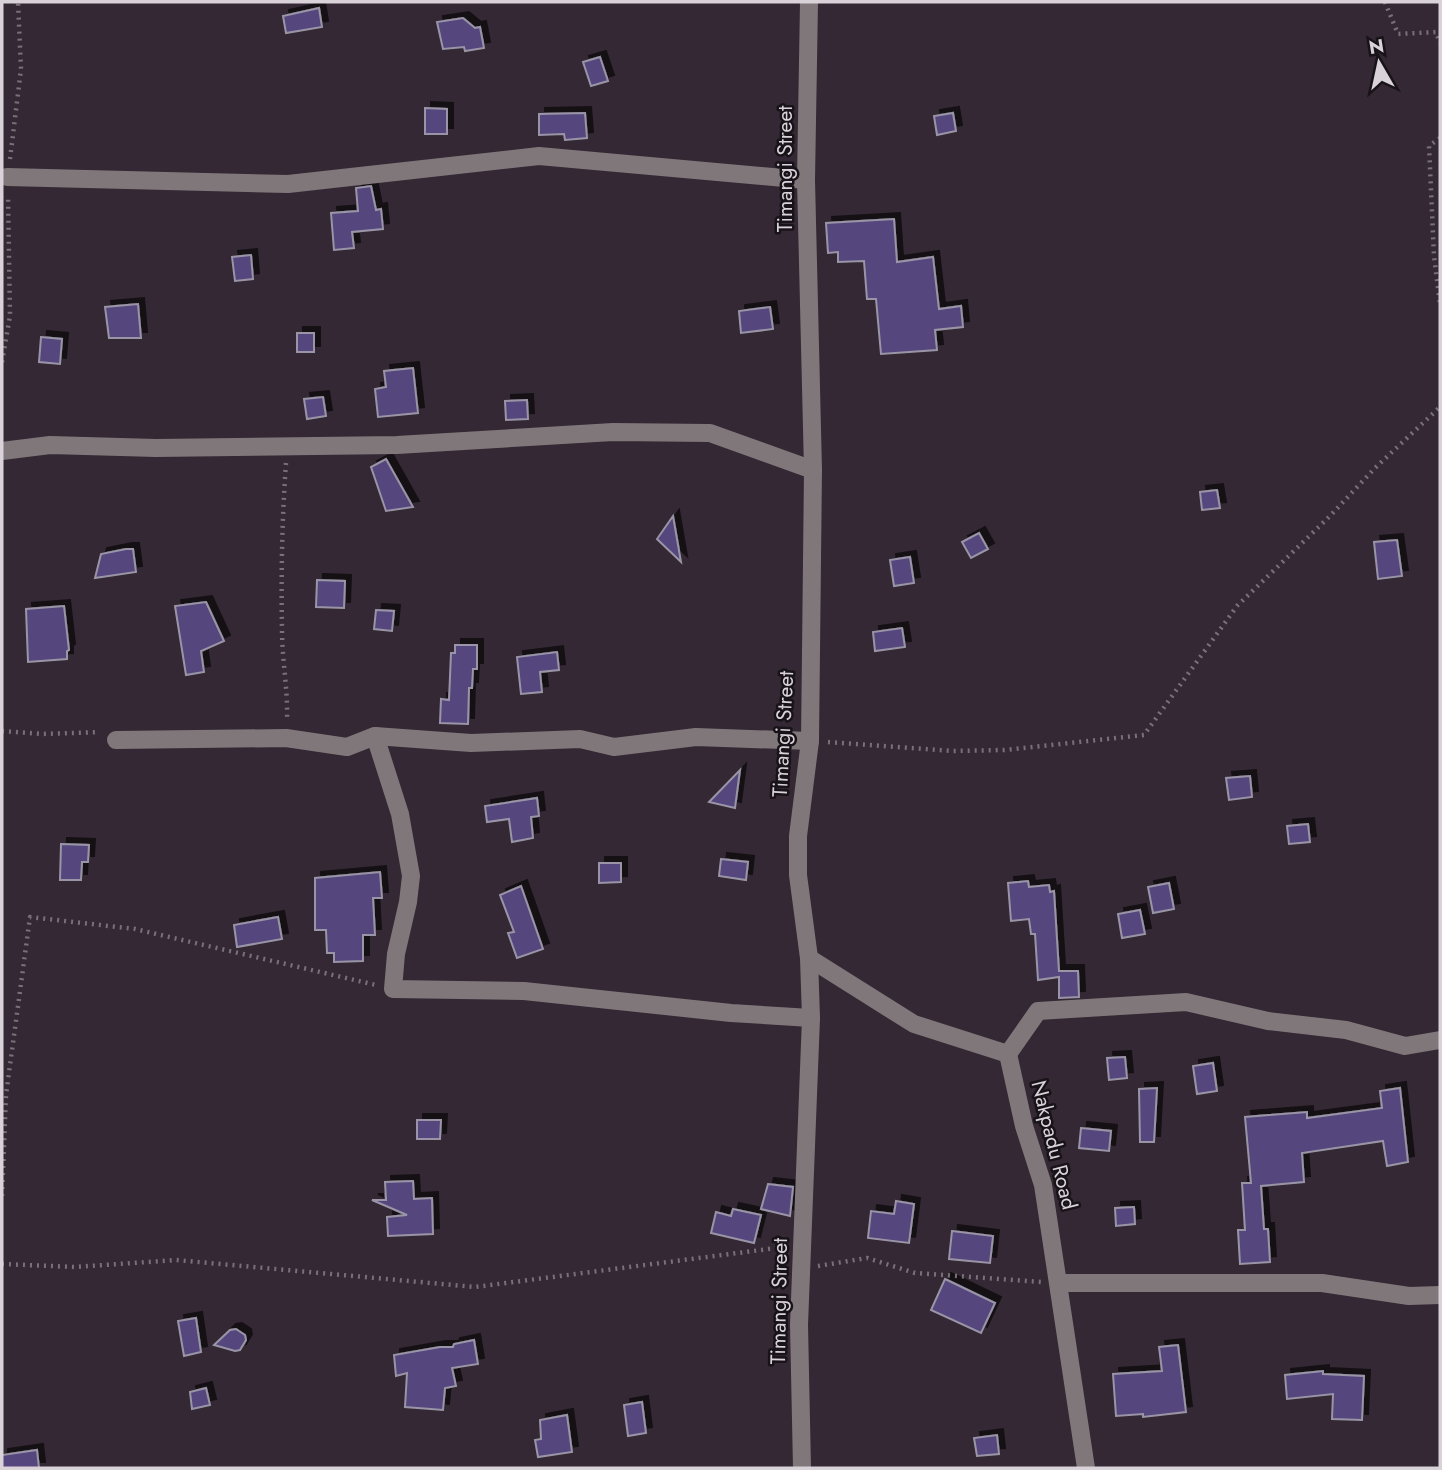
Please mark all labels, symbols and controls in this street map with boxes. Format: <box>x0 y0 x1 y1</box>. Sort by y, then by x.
north arrow <box>1344 28 1414 98</box>
text: N <box>1367 32 1386 61</box>
street label: Timangi Street <box>770 106 800 232</box>
street label: Timangi Street <box>765 670 801 798</box>
street label: Nakpadu Road <box>1023 1077 1085 1213</box>
street label: Timangi Street <box>763 1237 795 1365</box>

